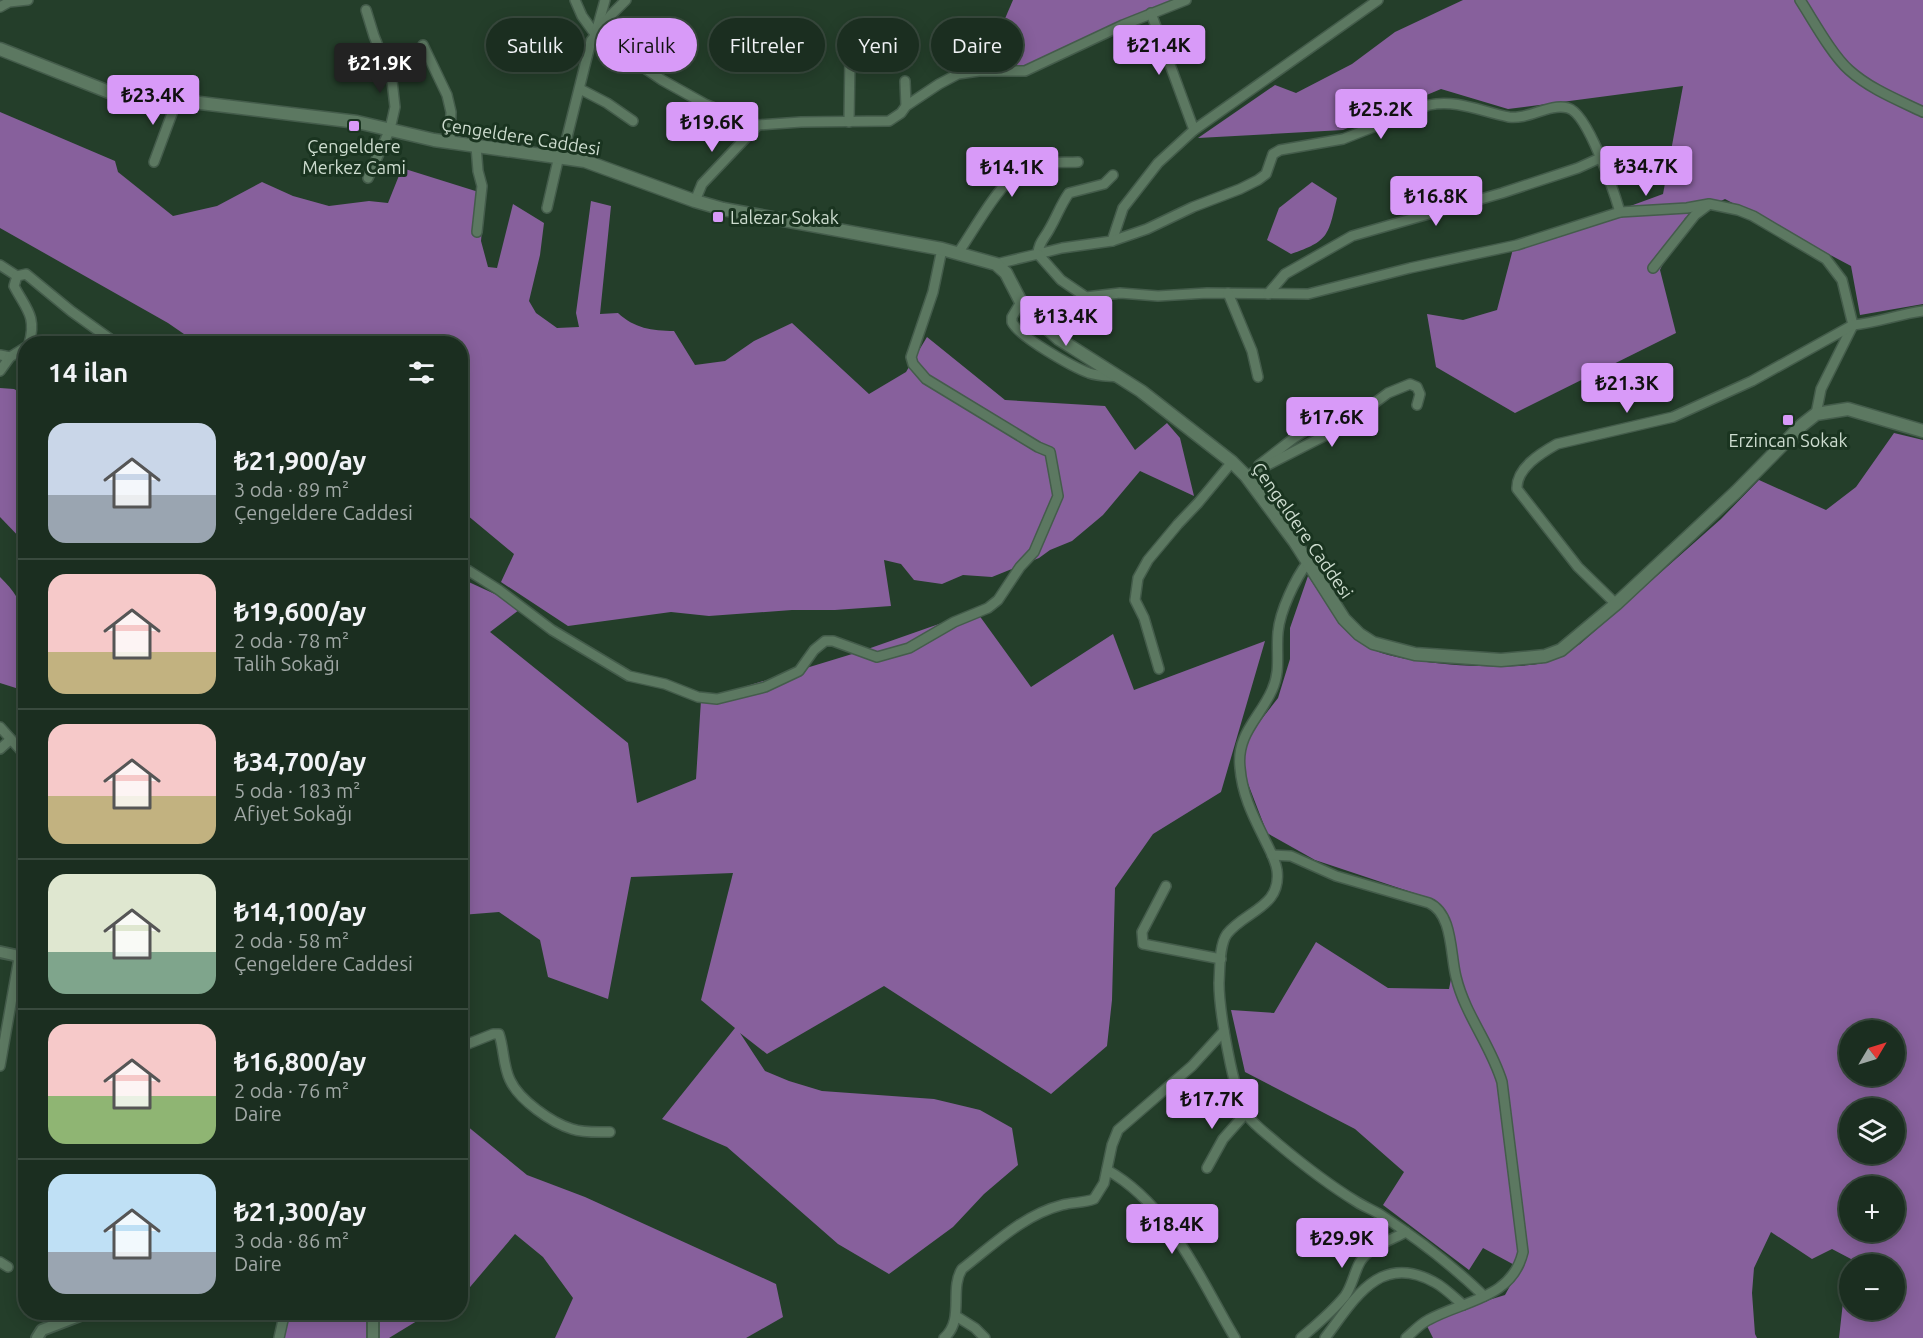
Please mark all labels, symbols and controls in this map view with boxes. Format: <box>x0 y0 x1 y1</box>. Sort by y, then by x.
chip: Satılık <box>486 18 584 72</box>
chip: Kiralık <box>596 18 697 72</box>
chip: Filtreler <box>709 18 825 72</box>
chip: Yeni <box>837 18 919 72</box>
chip: Daire <box>931 18 1023 72</box>
pin: ₺21.4K <box>1110 25 1208 76</box>
text: ₺21.4K <box>1127 33 1191 56</box>
pin: ₺21.9K <box>331 43 429 94</box>
text: ₺21.9K <box>348 51 412 74</box>
pin: ₺23.4K <box>104 75 202 126</box>
text: ₺23.4K <box>121 83 185 106</box>
pin: ₺25.2K <box>1332 89 1430 140</box>
text: ₺25.2K <box>1349 97 1413 120</box>
pin: ₺19.6K <box>663 102 761 153</box>
text: ₺19.6K <box>680 110 744 133</box>
street label: Çengeldere Caddesi <box>440 114 602 158</box>
marker: Çengeldere Merkez Cami <box>347 119 361 133</box>
place label: Çengeldere Merkez Cami <box>302 136 406 177</box>
pin: ₺34.7K <box>1597 146 1695 197</box>
pin: ₺14.1K <box>963 147 1061 198</box>
text: ₺34.7K <box>1614 154 1678 177</box>
text: ₺14.1K <box>980 155 1044 178</box>
pin: ₺16.8K <box>1387 176 1485 227</box>
text: ₺16.8K <box>1404 184 1468 207</box>
place label: Lalezar Sokak <box>730 207 839 227</box>
marker: Lalezar Sokak <box>711 210 725 224</box>
pin: ₺13.4K <box>1017 296 1115 347</box>
text: ₺13.4K <box>1034 304 1098 327</box>
icon: filters <box>405 356 438 389</box>
text: 14 ilan <box>48 358 128 387</box>
pin: ₺21.3K <box>1578 363 1676 414</box>
text: ₺21.3K <box>1595 371 1659 394</box>
pin: ₺17.6K <box>1283 397 1381 448</box>
text: ₺17.6K <box>1300 405 1364 428</box>
marker: Erzincan Sokak <box>1781 413 1795 427</box>
place label: Erzincan Sokak <box>1728 430 1848 450</box>
text: ₺21,900/ay <box>234 446 366 475</box>
icon: home <box>96 447 168 519</box>
street label: Çengeldere Caddesi <box>1249 458 1357 602</box>
text: 3 oda · 89 m² <box>234 478 349 501</box>
text: Çengeldere Caddesi <box>234 501 413 524</box>
text: ₺19,600/ay <box>234 597 366 626</box>
icon: home <box>96 598 168 670</box>
text: 2 oda · 78 m² <box>234 629 349 652</box>
text: Talih Sokağı <box>234 652 340 675</box>
text: ₺34,700/ay <box>234 747 366 776</box>
icon: home <box>96 748 168 820</box>
text: 5 oda · 183 m² <box>234 779 360 802</box>
text: Afiyet Sokağı <box>234 802 352 825</box>
text: ₺14,100/ay <box>234 897 366 926</box>
icon: home <box>96 898 168 970</box>
text: 2 oda · 58 m² <box>234 929 349 952</box>
text: Çengeldere Caddesi <box>234 952 413 975</box>
north arrow <box>1839 1020 1905 1086</box>
map controls <box>1839 1020 1905 1320</box>
text: ₺16,800/ay <box>234 1047 366 1076</box>
icon: home <box>96 1048 168 1120</box>
text: 2 oda · 76 m² <box>234 1079 349 1102</box>
pin: ₺17.7K <box>1163 1079 1261 1130</box>
text: ₺17.7K <box>1180 1087 1244 1110</box>
button: layers <box>1839 1098 1905 1164</box>
text: Daire <box>234 1102 282 1125</box>
button: + <box>1839 1176 1905 1242</box>
text: ₺21,300/ay <box>234 1197 366 1226</box>
icon: home <box>96 1198 168 1270</box>
pin: ₺18.4K <box>1123 1204 1221 1255</box>
text: ₺18.4K <box>1140 1212 1204 1235</box>
pin: ₺29.9K <box>1293 1218 1391 1269</box>
text: ₺29.9K <box>1310 1226 1374 1249</box>
text: 3 oda · 86 m² <box>234 1229 349 1252</box>
text: Daire <box>234 1252 282 1275</box>
button: − <box>1839 1254 1905 1320</box>

